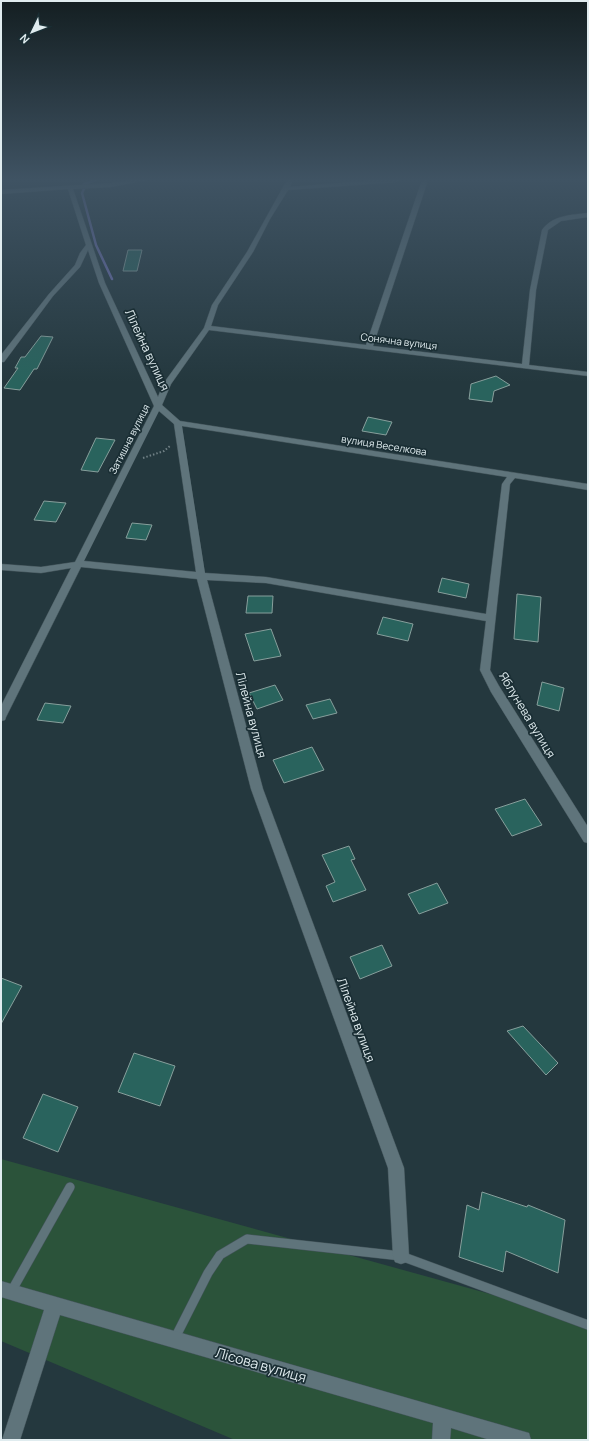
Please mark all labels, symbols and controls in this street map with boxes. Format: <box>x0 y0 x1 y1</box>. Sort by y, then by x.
north arrow <box>12 12 52 52</box>
text: N <box>16 31 33 47</box>
street label: Лілейна вулиця <box>121 306 174 393</box>
street label: Сонячна вулиця <box>360 329 438 353</box>
street label: Затишна вулиця <box>105 402 153 476</box>
street label: вулиця Веселкова <box>340 431 428 459</box>
street label: Яблунева вулиця <box>495 668 560 761</box>
street label: Лілейна вулиця <box>232 670 271 760</box>
street label: Лілейна вулиця <box>333 975 380 1064</box>
street label: Лісова вулиця <box>213 1342 309 1387</box>

